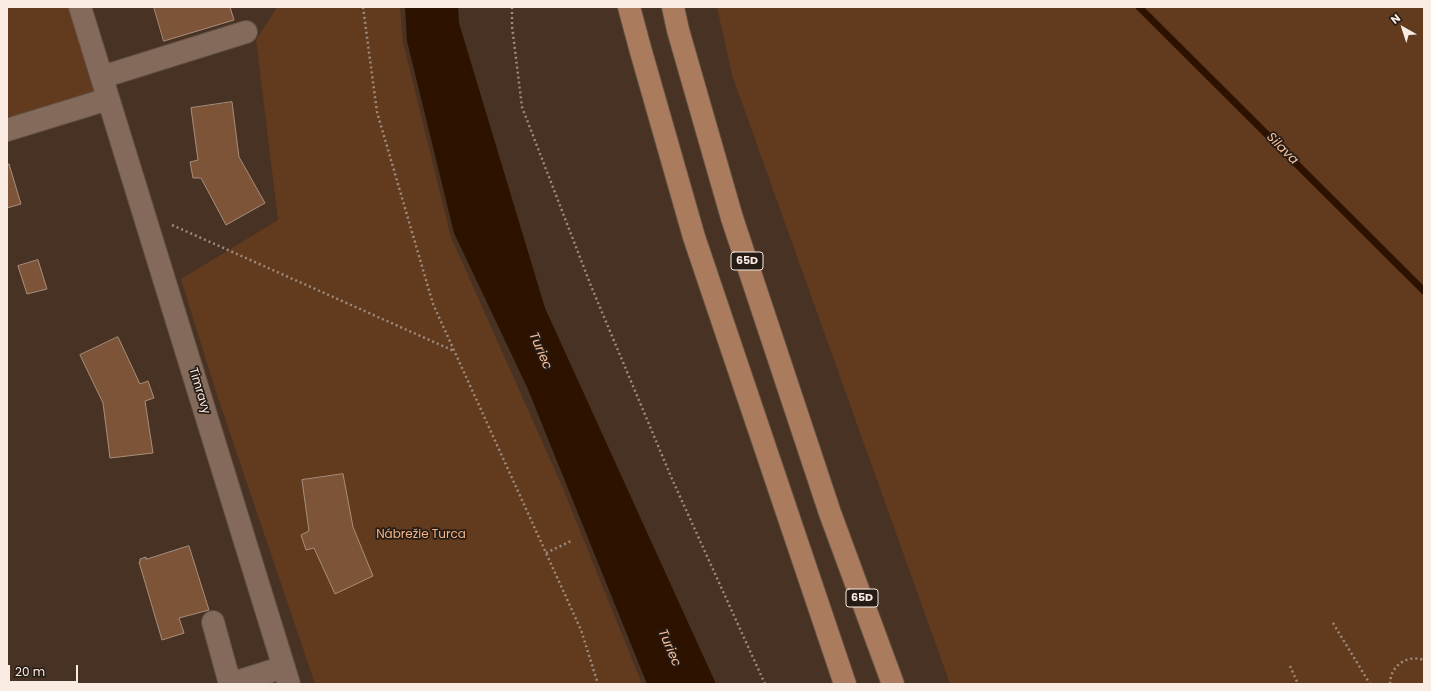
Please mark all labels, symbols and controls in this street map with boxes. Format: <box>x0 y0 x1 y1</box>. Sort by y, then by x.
north arrow <box>1383 8 1423 48</box>
text: N <box>1387 10 1404 27</box>
water label: Silava <box>1263 130 1301 168</box>
road number: 65D <box>731 252 763 270</box>
water label: Turiec <box>525 330 555 372</box>
street label: Timravy <box>185 366 213 416</box>
park label: Nábrežie Turca <box>376 528 466 542</box>
road number: 65D <box>846 589 878 607</box>
water label: Turiec <box>654 627 684 669</box>
scale bar <box>10 657 80 683</box>
text: 20 m <box>15 663 45 680</box>

